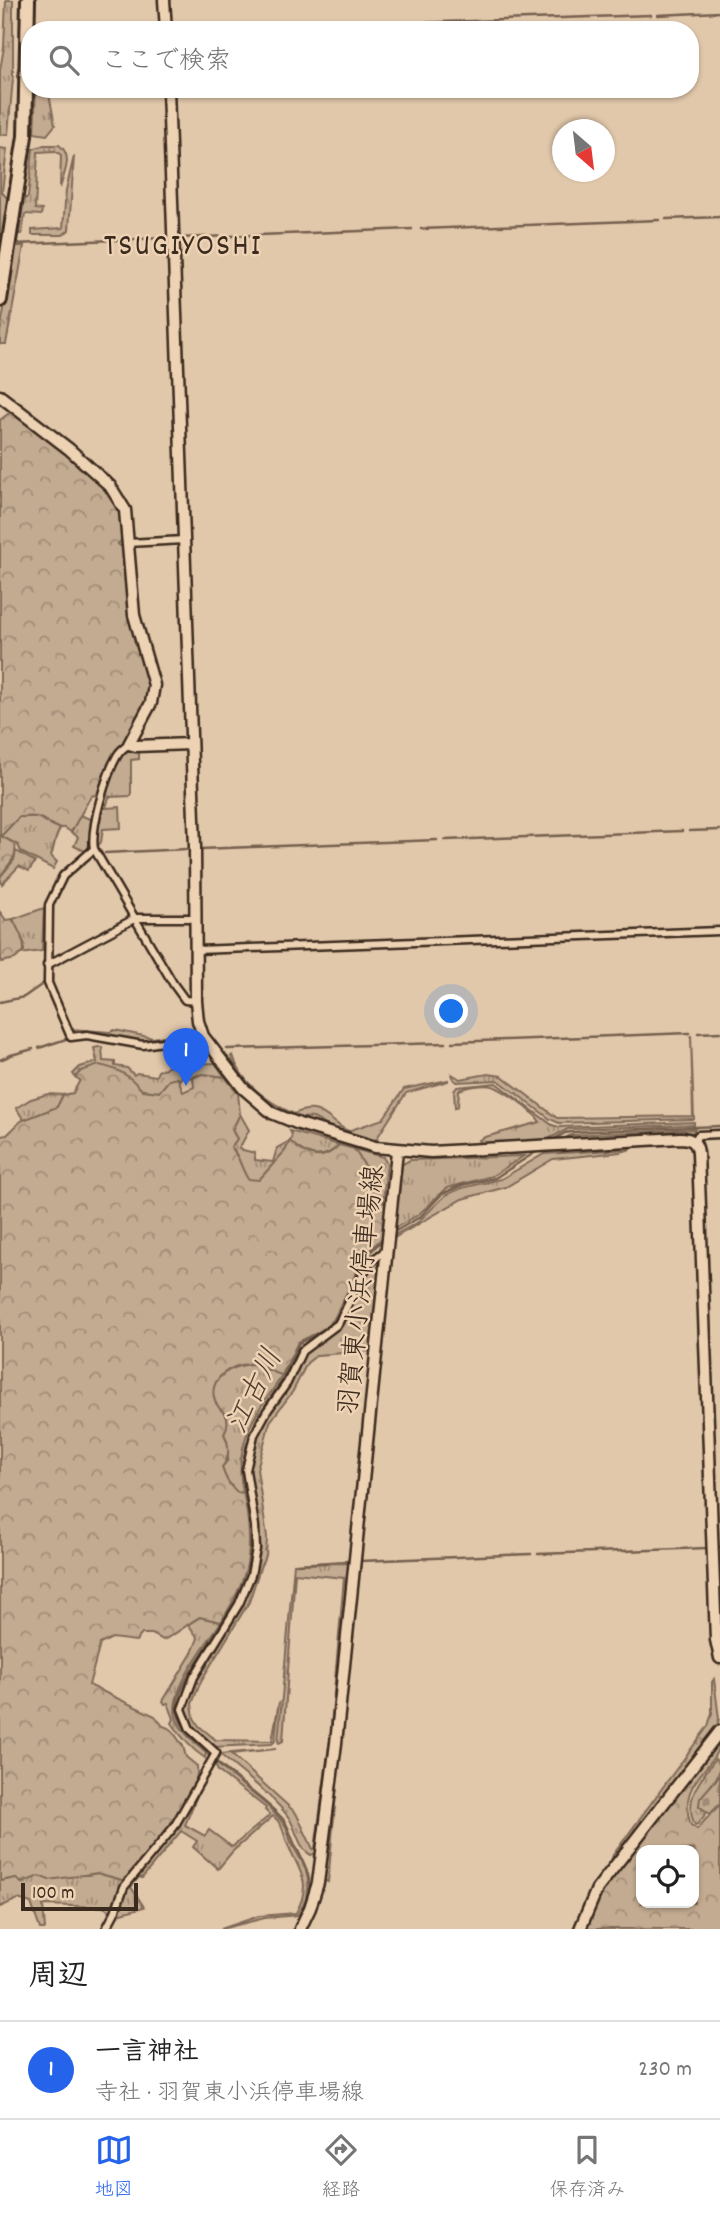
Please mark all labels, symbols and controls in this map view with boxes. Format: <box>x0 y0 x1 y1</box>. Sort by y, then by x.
search box <box>21 21 699 98</box>
icon: search <box>45 41 83 79</box>
text: ここで検索 <box>101 44 231 81</box>
north arrow <box>552 119 615 182</box>
district label: TSUGIYOSHI <box>104 225 262 271</box>
your location <box>434 994 468 1028</box>
pin: 1 <box>163 1028 209 1086</box>
street label: 羽賀東小浜停車場線 <box>331 1163 397 1418</box>
water label: 江古川 <box>218 1342 296 1442</box>
map controls <box>636 1845 699 1908</box>
button: locate <box>636 1845 699 1908</box>
scale bar <box>21 1880 138 1912</box>
text: 100 m <box>32 1881 74 1908</box>
text: 周辺 <box>28 1957 88 2000</box>
text: 一言神社 <box>95 2035 199 2072</box>
text: 1 <box>48 2054 54 2087</box>
text: 230 m <box>638 2054 692 2087</box>
text: 寺社 · 羽賀東小浜停車場線 <box>95 2078 364 2111</box>
tab: 地図 <box>95 2131 133 2205</box>
tab: 経路 <box>322 2131 360 2205</box>
tab: 保存済み <box>549 2131 625 2205</box>

